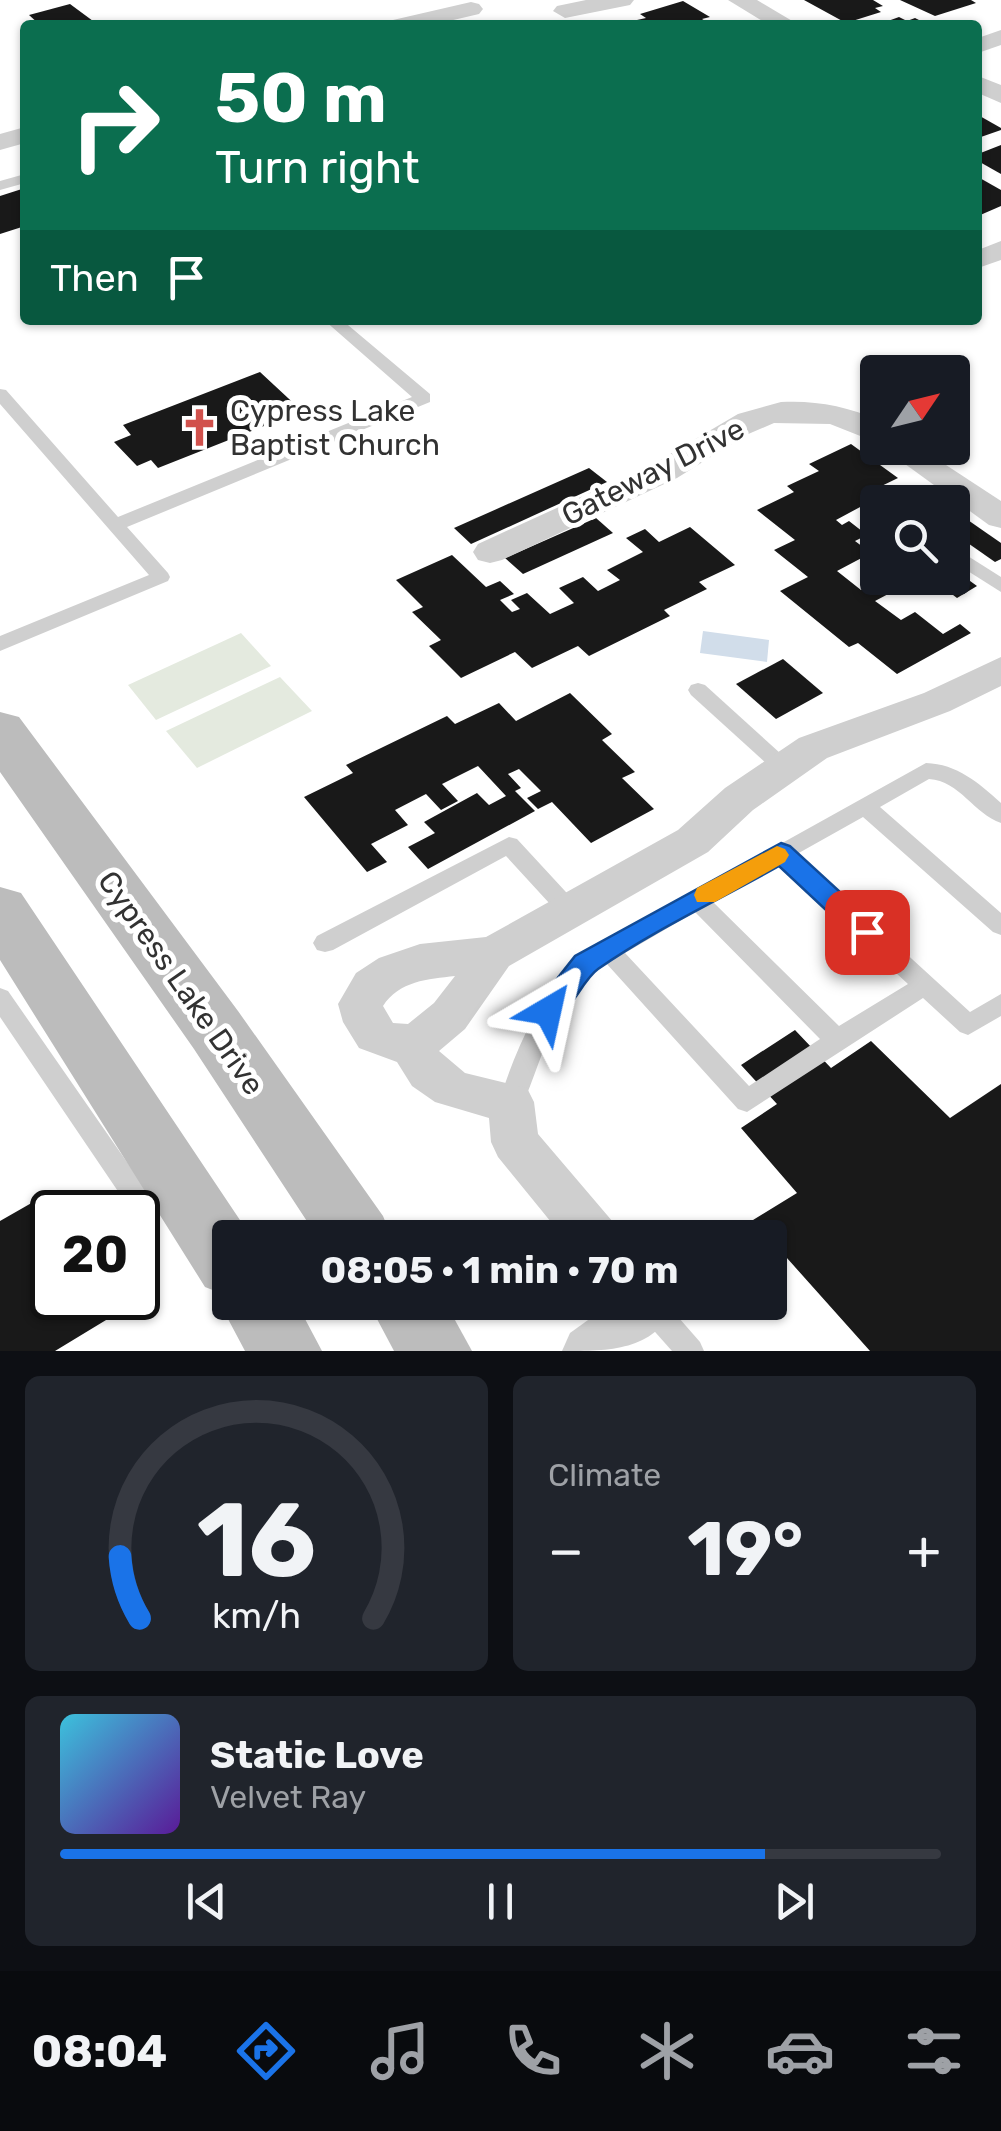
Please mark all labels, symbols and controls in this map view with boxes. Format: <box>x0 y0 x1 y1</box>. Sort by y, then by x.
text: 50 m <box>215 57 387 140</box>
icon: right <box>50 60 180 190</box>
text: Turn right <box>215 141 419 194</box>
icon: arrive <box>159 250 214 305</box>
text: Then <box>50 255 139 301</box>
north arrow <box>860 355 970 465</box>
map controls <box>860 355 970 595</box>
place label: Cypress Lake Baptist Church <box>230 393 440 463</box>
church icon: Cypress Lake Baptist Church <box>179 407 221 449</box>
street label: Gateway Drive <box>556 411 750 533</box>
button: search <box>860 485 970 595</box>
street label: Cypress Lake Drive <box>90 864 272 1102</box>
pin <box>825 890 910 975</box>
icon: arrive <box>840 905 895 960</box>
position arrow <box>496 959 600 1063</box>
speed limit sign: 20 <box>30 1190 160 1320</box>
text: 08:05 · 1 min · 70 m <box>320 1247 679 1293</box>
text: Climate <box>548 1456 661 1494</box>
text: 16 <box>197 1479 316 1602</box>
text: 19° <box>687 1505 803 1594</box>
text: − <box>548 1518 584 1583</box>
text: + <box>907 1518 941 1583</box>
text: km/h <box>212 1595 301 1637</box>
text: Static Love <box>210 1732 424 1778</box>
text: Velvet Ray <box>210 1778 366 1816</box>
icon: previous <box>179 1874 234 1929</box>
icon: pause <box>473 1874 528 1929</box>
icon: next <box>767 1874 822 1929</box>
icon: directions <box>231 2016 301 2086</box>
icon: music <box>365 2016 435 2086</box>
icon: phone <box>498 2016 568 2086</box>
icon: climate <box>632 2016 702 2086</box>
icon: car <box>765 2016 835 2086</box>
icon: filters <box>899 2016 969 2086</box>
text: 08:04 <box>32 2025 167 2078</box>

